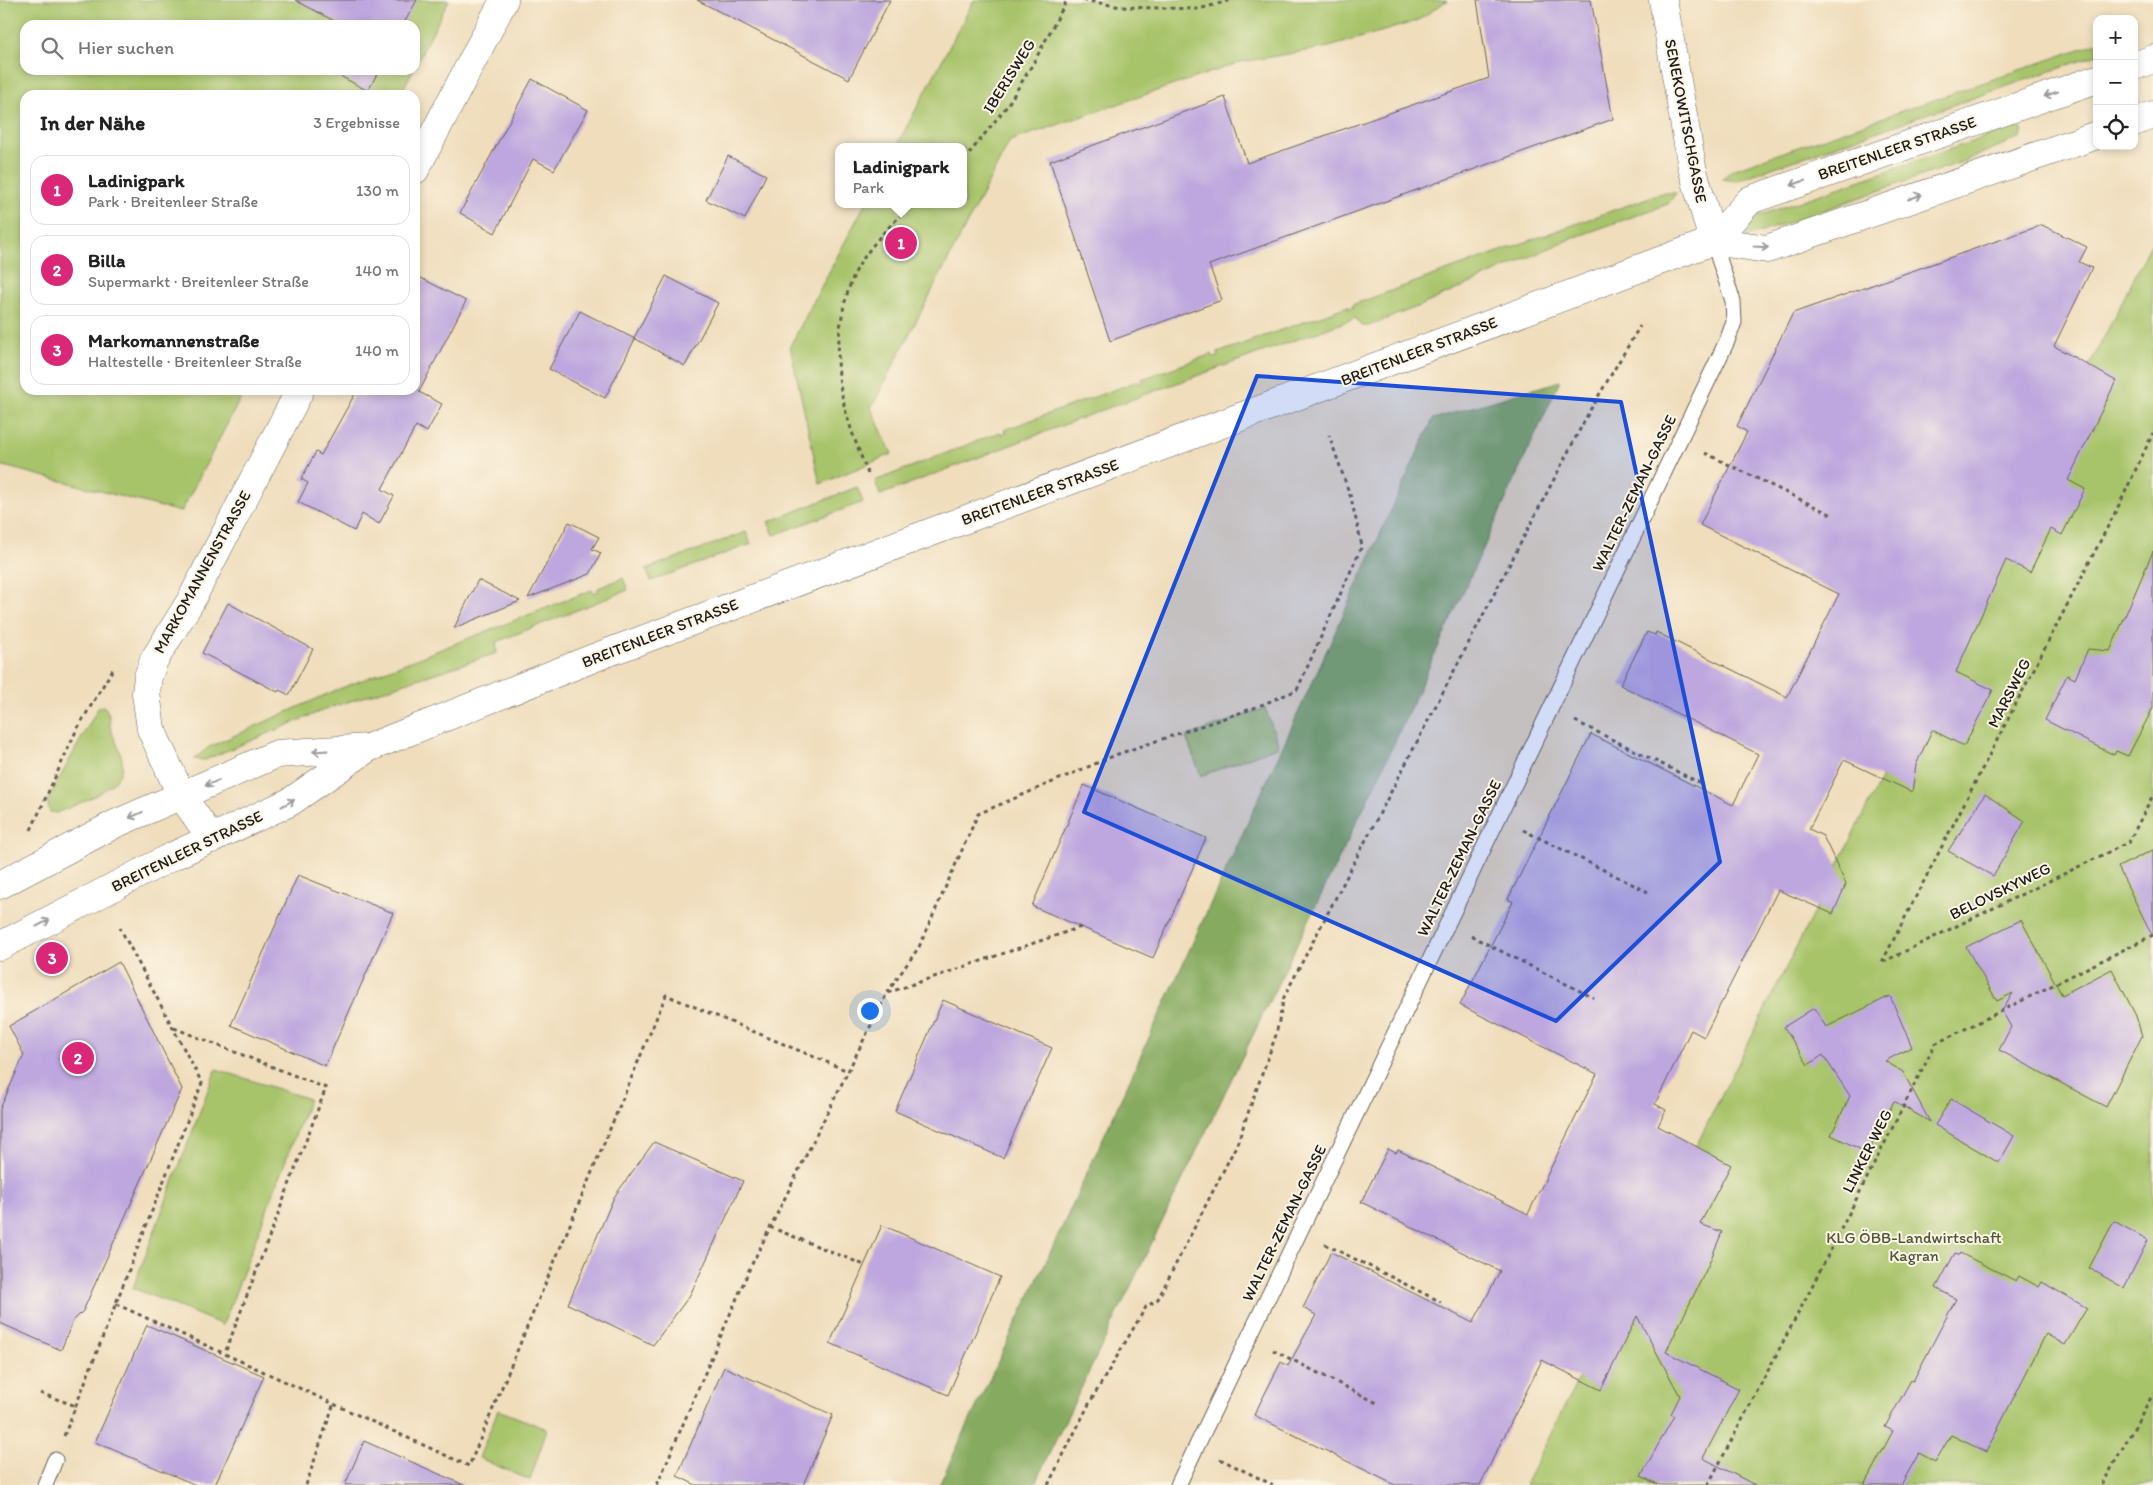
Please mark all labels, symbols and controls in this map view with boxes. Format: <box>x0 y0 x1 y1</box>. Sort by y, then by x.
map controls <box>2093 15 2138 150</box>
button: + <box>2093 15 2138 60</box>
search box <box>20 20 420 75</box>
icon: search <box>38 34 66 62</box>
street label: IBERISWEG <box>979 35 1039 117</box>
text: Hier suchen <box>78 36 174 59</box>
street label: SENEKOWITSCHGASSE <box>1661 37 1711 205</box>
button: − <box>2093 60 2138 105</box>
one-way arrow <box>2043 90 2059 100</box>
button: locate <box>2093 105 2138 150</box>
text: In der Nähe <box>40 110 145 135</box>
street label: BREITENLEER STRASSE <box>1815 112 1979 184</box>
text: 3 Ergebnisse <box>313 113 400 132</box>
popup <box>835 143 967 208</box>
text: Ladinigpark <box>853 155 949 178</box>
text: Ladinigpark <box>88 169 184 192</box>
text: Park <box>853 178 884 197</box>
one-way arrow <box>1791 179 1806 188</box>
text: 1 <box>53 181 61 200</box>
text: 130 m <box>356 181 399 200</box>
text: Park · Breitenleer Straße <box>88 192 258 211</box>
one-way arrow <box>1907 192 1923 202</box>
pin: 1 <box>885 224 917 262</box>
one-way arrow <box>1753 243 1769 252</box>
text: Billa <box>88 249 125 272</box>
text: 2 <box>53 261 61 280</box>
text: 140 m <box>355 261 399 280</box>
text: Supermarkt · Breitenleer Straße <box>88 272 309 291</box>
street label: BREITENLEER STRASSE <box>1338 312 1500 390</box>
text: Markomannenstraße <box>88 329 260 352</box>
text: 3 <box>53 341 61 360</box>
text: 140 m <box>355 341 399 360</box>
text: Haltestelle · Breitenleer Straße <box>88 352 302 371</box>
street label: WALTER-ZEMAN-GASSE <box>1588 411 1680 574</box>
street label: BREITENLEER STRASSE <box>959 455 1121 529</box>
street label: MARKOMANNENSTRASSE <box>149 487 255 657</box>
street label: BREITENLEER STRASSE <box>579 594 741 672</box>
street label: MARSWEG <box>1983 655 2035 731</box>
one-way arrow <box>312 746 328 756</box>
street label: WALTER-ZEMAN-GASSE <box>1413 776 1505 939</box>
one-way arrow <box>204 779 219 788</box>
one-way arrow <box>280 798 295 808</box>
street label: BREITENLEER STRASSE <box>108 806 266 896</box>
one-way arrow <box>129 810 144 820</box>
street label: BELOVSKYWEG <box>1946 858 2054 924</box>
one-way arrow <box>35 918 50 927</box>
pin: 3 <box>36 939 68 977</box>
your location <box>857 998 883 1024</box>
pin: 2 <box>62 1039 94 1077</box>
street label: LINKER WEG <box>1838 1106 1896 1196</box>
street label: WALTER-ZEMAN-GASSE <box>1238 1141 1330 1304</box>
park label: KLG ÖBB-Landwirtschaft Kagran <box>1826 1228 2002 1265</box>

